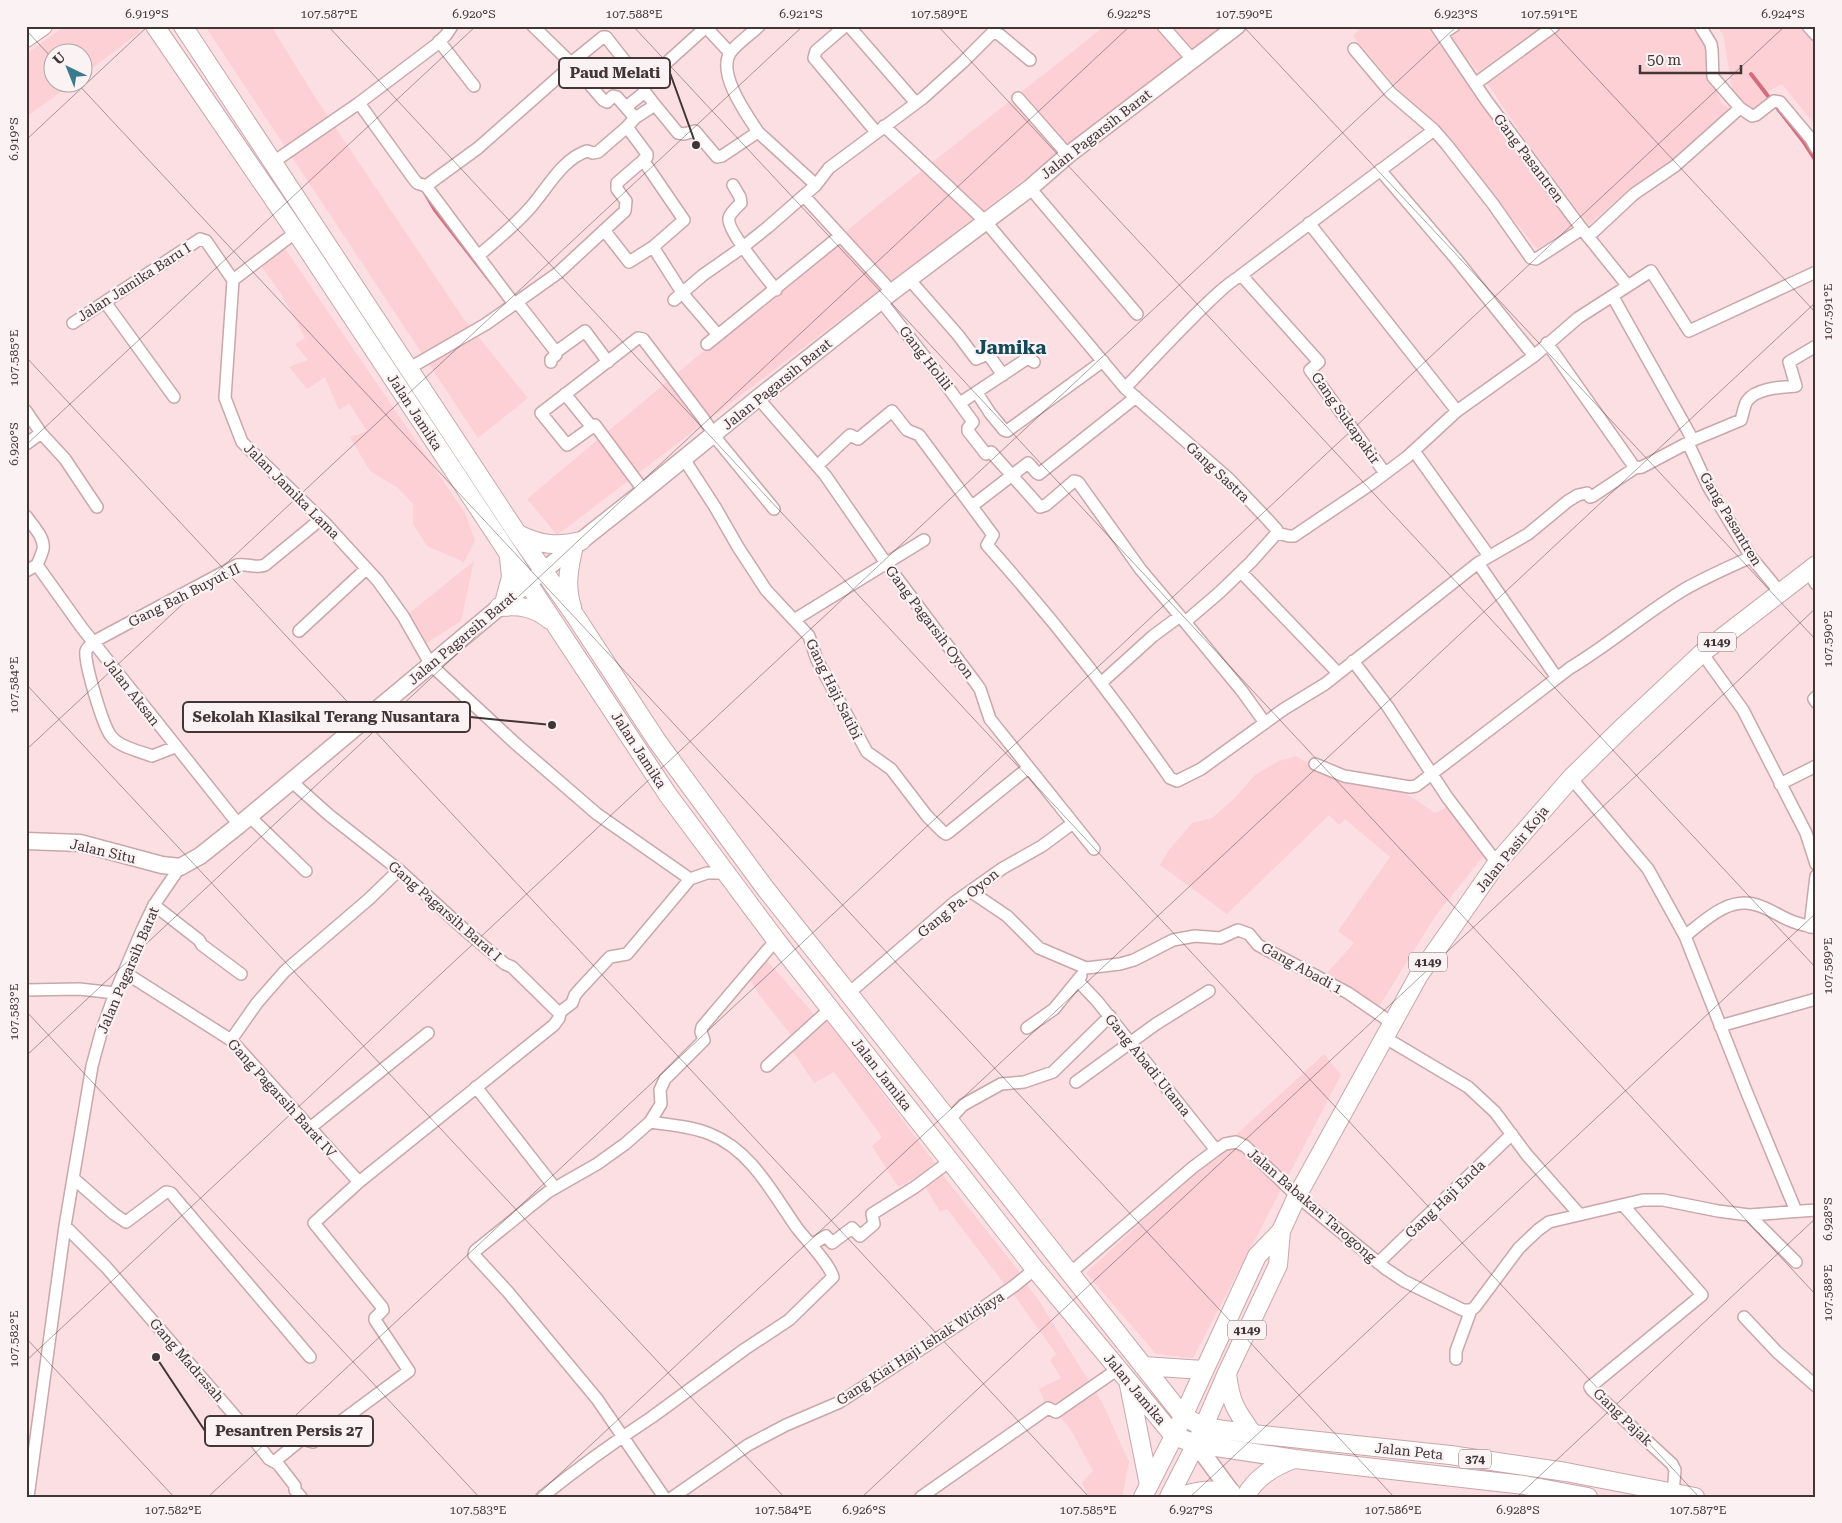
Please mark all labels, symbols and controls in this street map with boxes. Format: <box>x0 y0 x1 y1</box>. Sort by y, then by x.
text: 6.919°S <box>125 7 169 21</box>
text: 107.587°E <box>301 7 357 21</box>
text: 6.920°S <box>452 7 496 21</box>
text: 107.588°E <box>606 7 662 21</box>
text: 6.921°S <box>779 7 823 21</box>
text: 107.589°E <box>911 7 967 21</box>
text: 6.922°S <box>1107 7 1151 21</box>
text: 107.590°E <box>1216 7 1272 21</box>
text: 6.923°S <box>1434 7 1478 21</box>
text: 107.591°E <box>1521 7 1577 21</box>
text: 6.924°S <box>1761 7 1805 21</box>
north arrow <box>42 42 92 92</box>
scale bar <box>1640 42 1741 74</box>
text: U <box>50 49 69 68</box>
text: 50 m <box>1647 51 1682 69</box>
callout: Paud Melati <box>559 58 670 88</box>
text: Paud Melati <box>570 64 660 82</box>
street label: Jalan Pagarsih Barat <box>1038 86 1154 182</box>
street label: Gang Pasantren <box>1491 111 1567 205</box>
text: 6.919°S <box>7 117 21 161</box>
street label: Jalan Jamika Baru I <box>74 239 194 325</box>
text: 107.591°E <box>1821 284 1835 340</box>
street label: Gang Holili <box>896 323 956 394</box>
text: 107.585°E <box>7 330 21 386</box>
street label: Jalan Pagarsih Barat <box>719 335 835 433</box>
district label: Jamika <box>976 336 1046 359</box>
street label: Gang Sukapakir <box>1308 369 1384 467</box>
street label: Jalan Jamika <box>384 371 446 454</box>
text: 6.920°S <box>7 422 21 466</box>
street label: Gang Sastra <box>1183 439 1253 506</box>
street label: Jalan Jamika Lama <box>241 440 343 542</box>
street label: Gang Pasantren <box>1697 469 1765 569</box>
street label: Gang Bah Buyut II <box>126 560 242 630</box>
street label: Gang Pagarsih Oyon <box>882 562 978 682</box>
street label: Jalan Pagarsih Barat <box>405 588 519 688</box>
text: 107.590°E <box>1821 611 1835 667</box>
road number: 4149 <box>1698 632 1736 652</box>
street label: Gang Haji Satibi <box>803 636 866 742</box>
street label: Jalan Aksan <box>101 655 163 729</box>
text: 107.584°E <box>7 657 21 713</box>
callout: Sekolah Klasikal Terang Nusantara <box>183 702 470 732</box>
text: Sekolah Klasikal Terang Nusantara <box>193 708 460 726</box>
street label: Jalan Jamika <box>608 709 670 792</box>
street label: Jalan Pasir Koja <box>1472 802 1552 895</box>
street label: Jalan Situ <box>69 836 138 866</box>
street label: Gang Pagarsih Barat I <box>385 858 505 964</box>
street label: Gang Pa. Oyon <box>914 866 1002 940</box>
street label: Jalan Pagarsih Barat <box>94 904 162 1036</box>
text: 107.589°E <box>1821 938 1835 994</box>
street label: Gang Abadi 1 <box>1259 939 1346 997</box>
road number: 4149 <box>1409 952 1447 972</box>
text: 107.583°E <box>7 984 21 1040</box>
street label: Gang Abadi Utama <box>1102 1011 1194 1120</box>
street label: Jalan Jamika <box>849 1034 916 1114</box>
street label: Gang Pagarsih Barat IV <box>225 1035 340 1161</box>
street label: Jalan Babakan Tarogong <box>1245 1145 1380 1265</box>
street label: Gang Haji Enda <box>1402 1156 1489 1241</box>
text: 6.928°S <box>1821 1197 1835 1241</box>
text: 107.588°E <box>1821 1265 1835 1321</box>
street label: Gang Kiai Haji Ishak Widjaya <box>833 1288 1007 1408</box>
text: 107.582°E <box>7 1311 21 1367</box>
street label: Gang Madrasah <box>146 1315 228 1405</box>
road number: 4149 <box>1228 1320 1266 1340</box>
street label: Jalan Jamika <box>1101 1350 1170 1428</box>
street label: Gang Pajak <box>1590 1385 1656 1449</box>
callout: Pesantren Persis 27 <box>205 1416 373 1446</box>
text: Pesantren Persis 27 <box>215 1422 363 1440</box>
street label: Jalan Peta <box>1374 1439 1444 1463</box>
road number: 374 <box>1459 1450 1491 1468</box>
text: 107.582°E <box>145 1503 201 1517</box>
text: 107.583°E <box>450 1503 506 1517</box>
text: 107.584°E <box>755 1503 811 1517</box>
text: 6.926°S <box>842 1503 886 1517</box>
text: 107.585°E <box>1060 1503 1116 1517</box>
text: 6.927°S <box>1169 1503 1213 1517</box>
text: 107.586°E <box>1365 1503 1421 1517</box>
text: 6.928°S <box>1496 1503 1540 1517</box>
text: 107.587°E <box>1670 1503 1726 1517</box>

